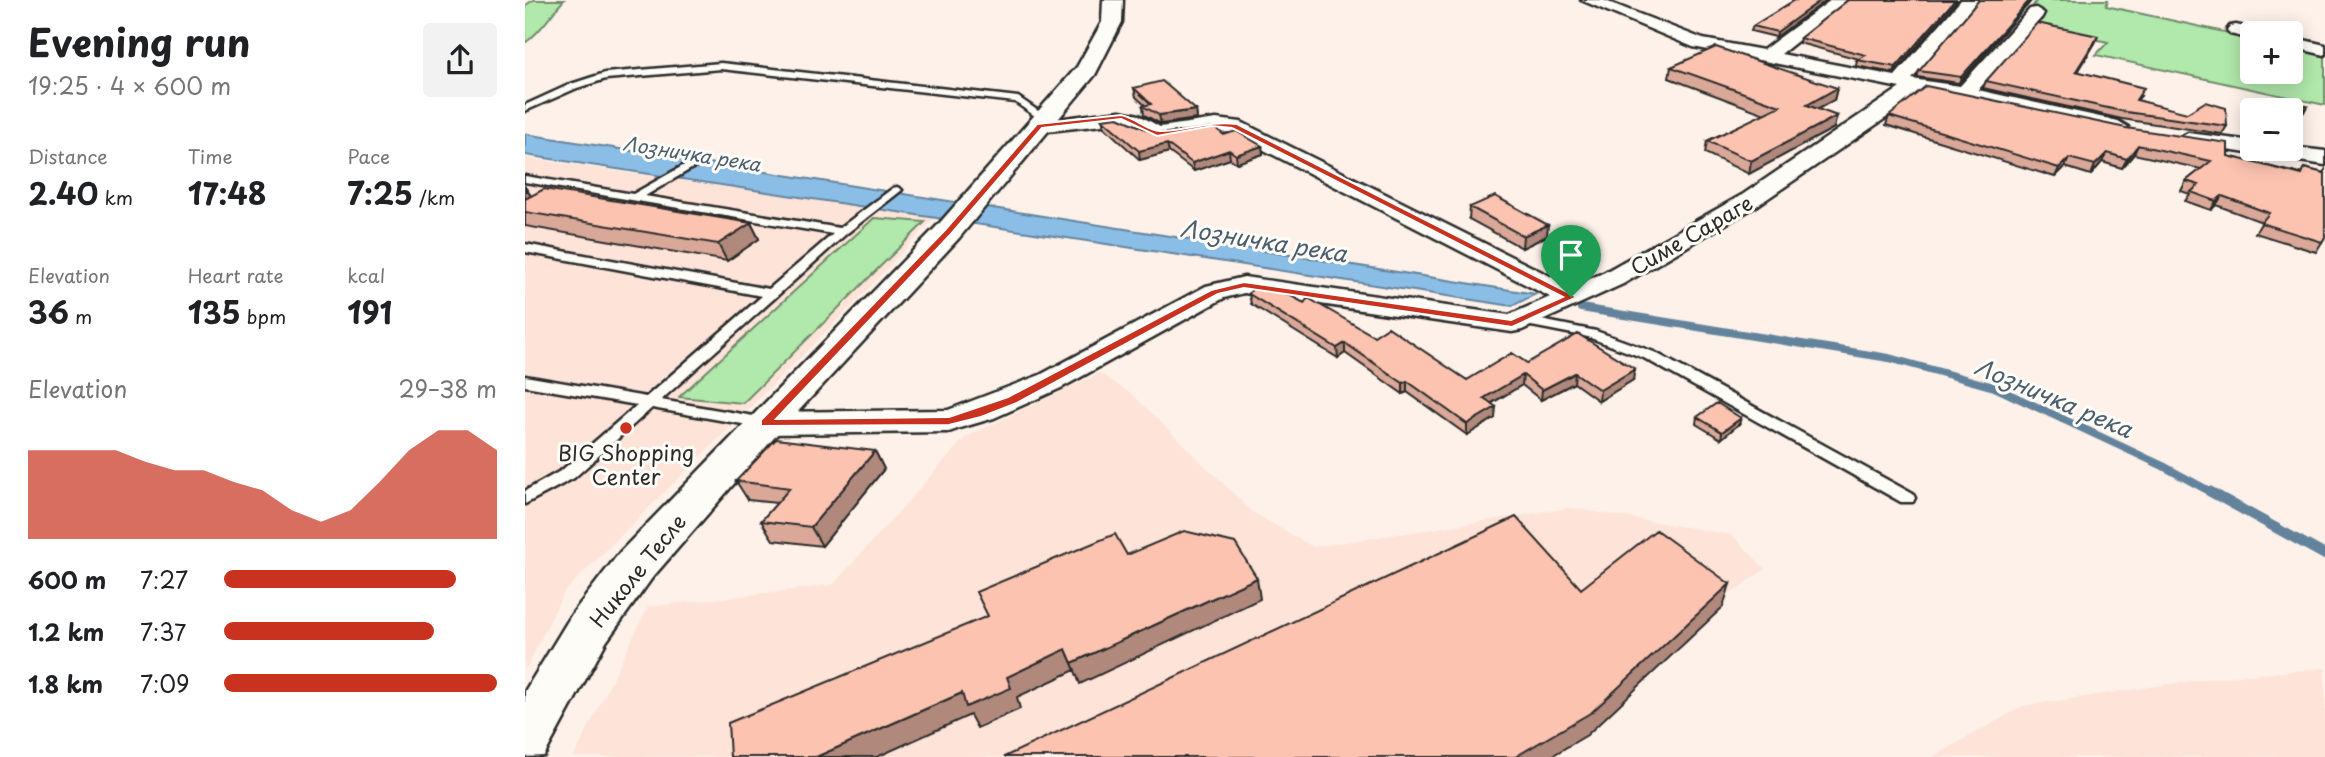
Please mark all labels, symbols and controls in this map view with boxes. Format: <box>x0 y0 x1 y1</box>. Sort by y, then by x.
text: Evening run <box>28 13 250 70</box>
map controls <box>2240 21 2303 161</box>
button: + <box>2240 21 2303 84</box>
button: share <box>423 23 497 97</box>
text: 19:25 · 4 × 600 m <box>28 68 231 103</box>
button: − <box>2240 98 2303 161</box>
water label: Лозничка река <box>621 128 764 178</box>
text: Distance <box>28 142 108 170</box>
text: Time <box>188 142 233 170</box>
text: Pace <box>347 142 390 170</box>
text: 2.40 <box>28 170 98 215</box>
text: 17:48 <box>188 170 267 215</box>
text: 7:25 <box>347 170 413 215</box>
text: km <box>98 183 133 211</box>
text: /km <box>413 183 455 211</box>
street label: Симе Сараге <box>1624 186 1758 282</box>
water label: Лозничка река <box>1178 210 1350 271</box>
pin <box>1541 225 1601 297</box>
icon: arrive <box>1552 236 1590 274</box>
text: Elevation <box>28 261 110 289</box>
text: Heart rate <box>188 261 284 289</box>
text: kcal <box>347 261 385 289</box>
text: 36 <box>28 289 69 334</box>
text: 135 <box>188 289 241 334</box>
text: 191 <box>347 289 392 334</box>
text: m <box>69 302 92 330</box>
text: bpm <box>241 302 286 330</box>
water label: Лозничка река <box>1970 348 2139 446</box>
text: Elevation <box>28 371 127 406</box>
text: 29–38 m <box>399 371 497 406</box>
marker: BIG Shopping Center <box>618 420 634 436</box>
place label: BIG Shopping Center <box>558 436 694 492</box>
street label: Николе Тесле <box>581 506 693 634</box>
text: 600 m <box>28 562 106 597</box>
text: 7:27 <box>140 562 188 597</box>
text: 1.2 km <box>28 614 104 649</box>
text: 7:37 <box>140 614 186 649</box>
text: 1.8 km <box>28 666 103 701</box>
text: 7:09 <box>140 666 190 701</box>

